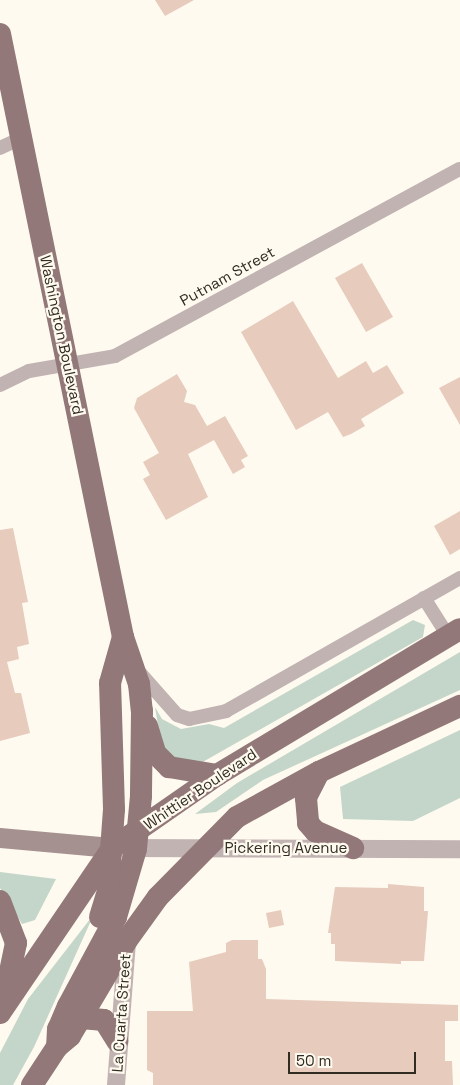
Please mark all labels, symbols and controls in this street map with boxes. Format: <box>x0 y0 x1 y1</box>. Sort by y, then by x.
street label: Putnam Street <box>176 243 278 309</box>
street label: Washington Boulevard <box>36 254 88 416</box>
street label: Whittier Boulevard <box>140 745 260 833</box>
street label: Pickering Avenue <box>224 839 348 857</box>
street label: La Cuarta Street <box>108 953 134 1073</box>
scale bar <box>290 1042 418 1074</box>
text: 50 m <box>296 1051 331 1070</box>

